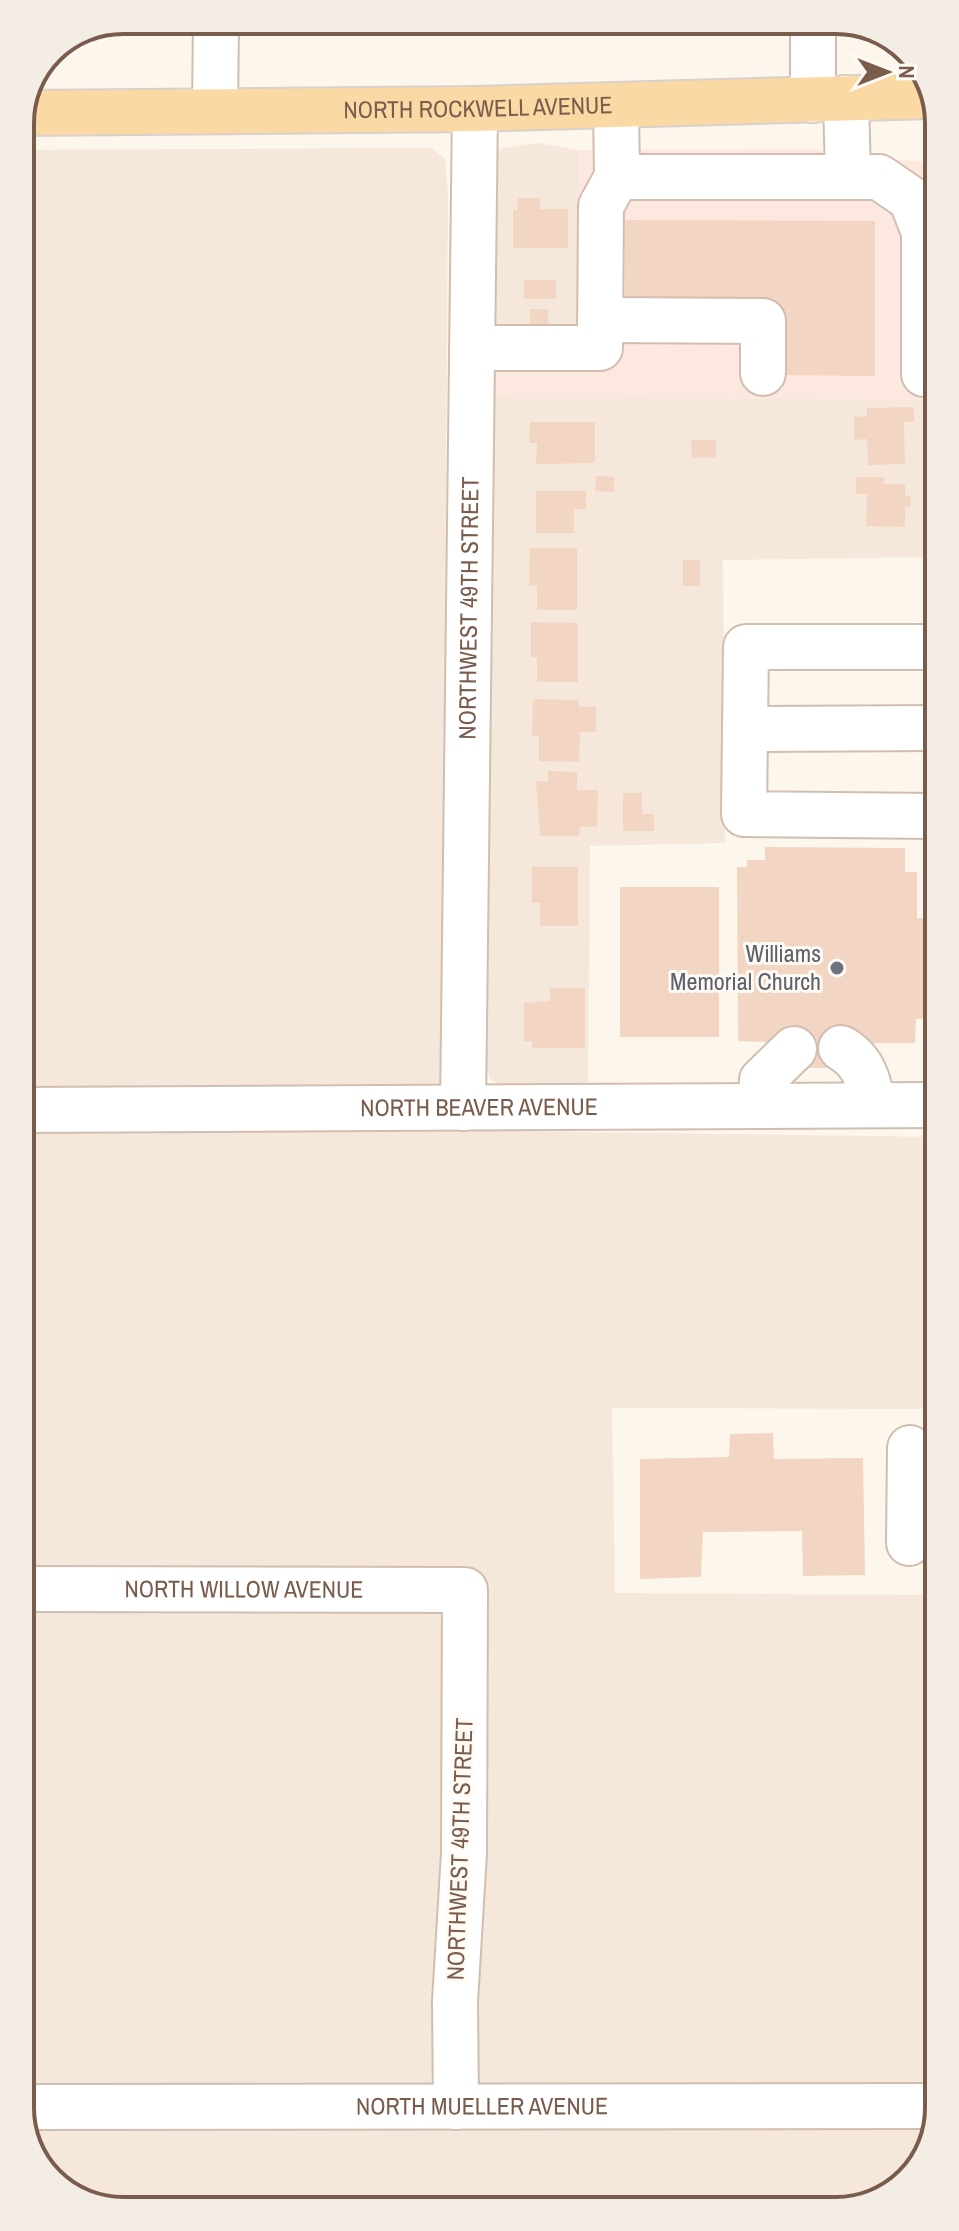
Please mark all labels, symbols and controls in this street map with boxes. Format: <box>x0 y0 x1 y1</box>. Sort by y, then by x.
north arrow <box>847 32 927 112</box>
text: N <box>892 65 922 79</box>
street label: NORTH ROCKWELL AVENUE <box>343 88 613 125</box>
street label: NORTHWEST 49TH STREET <box>450 476 486 740</box>
place label: Williams Memorial Church <box>670 937 821 997</box>
marker: Williams Memorial Church <box>828 959 846 977</box>
street label: NORTH BEAVER AVENUE <box>360 1090 598 1123</box>
street label: NORTH WILLOW AVENUE <box>124 1572 364 1605</box>
street label: NORTHWEST 49TH STREET <box>438 1717 480 1981</box>
street label: NORTH MUELLER AVENUE <box>356 2089 608 2122</box>

